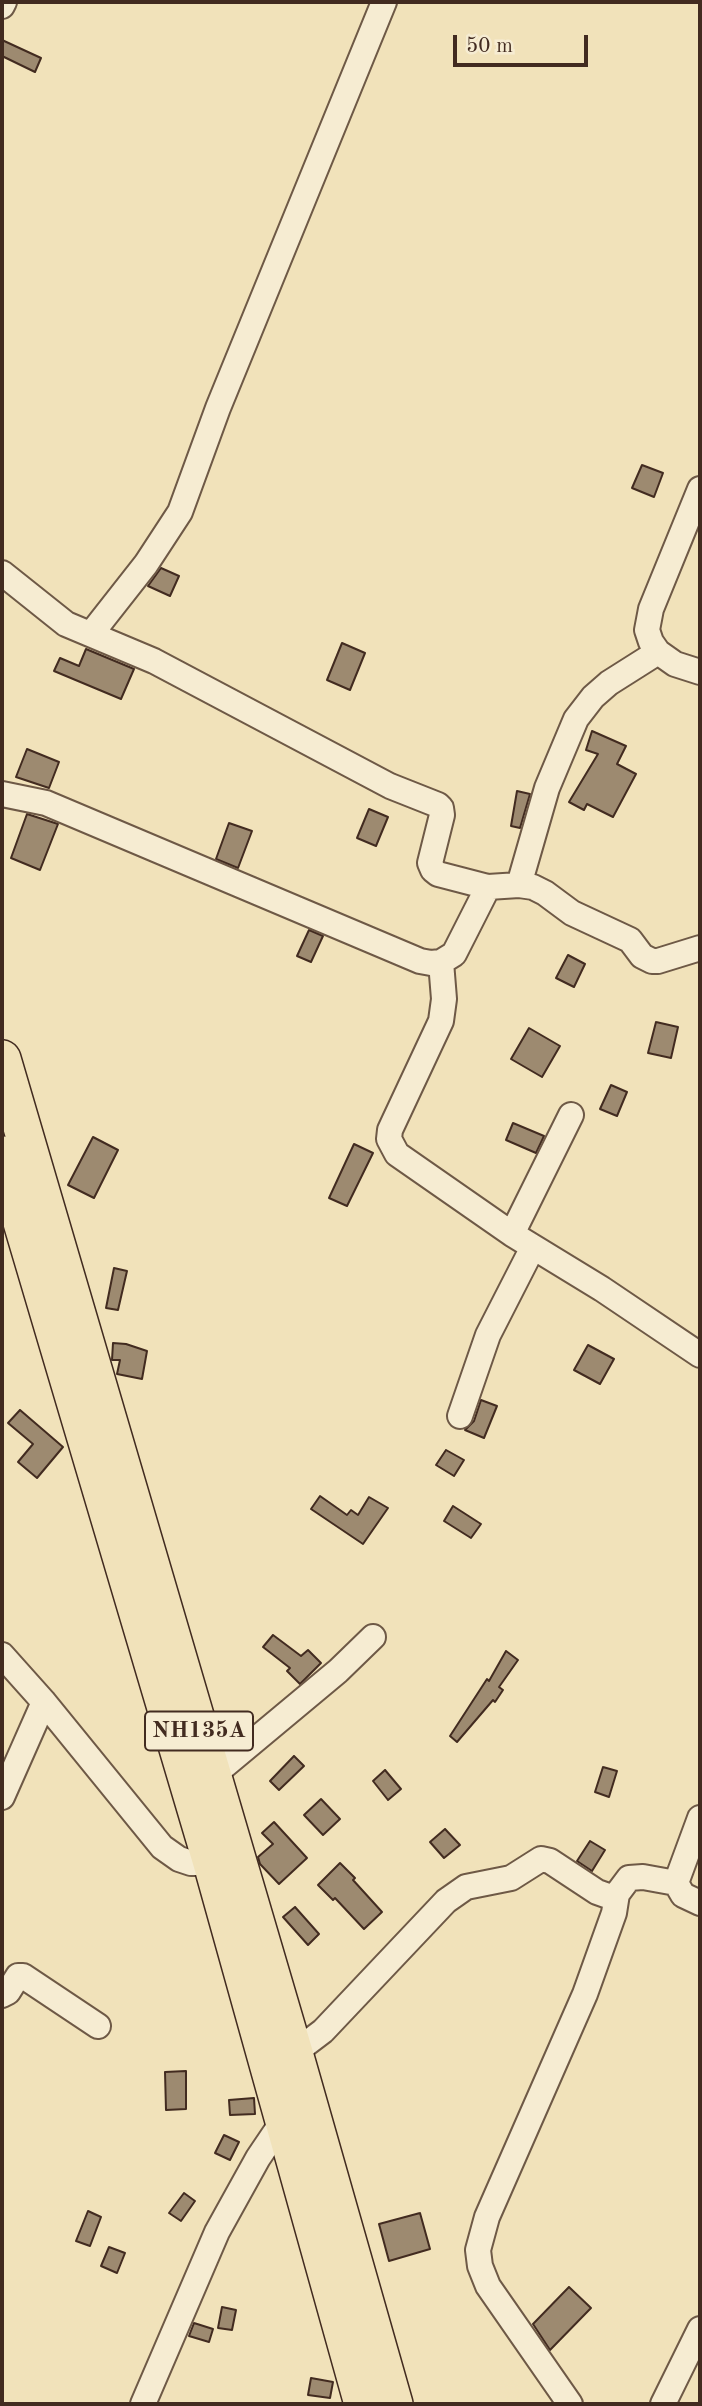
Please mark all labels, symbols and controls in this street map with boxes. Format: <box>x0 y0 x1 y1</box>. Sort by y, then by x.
scale bar <box>457 21 592 65</box>
text: 50 m <box>466 36 513 57</box>
road number: NH135A <box>145 1712 253 1750</box>

